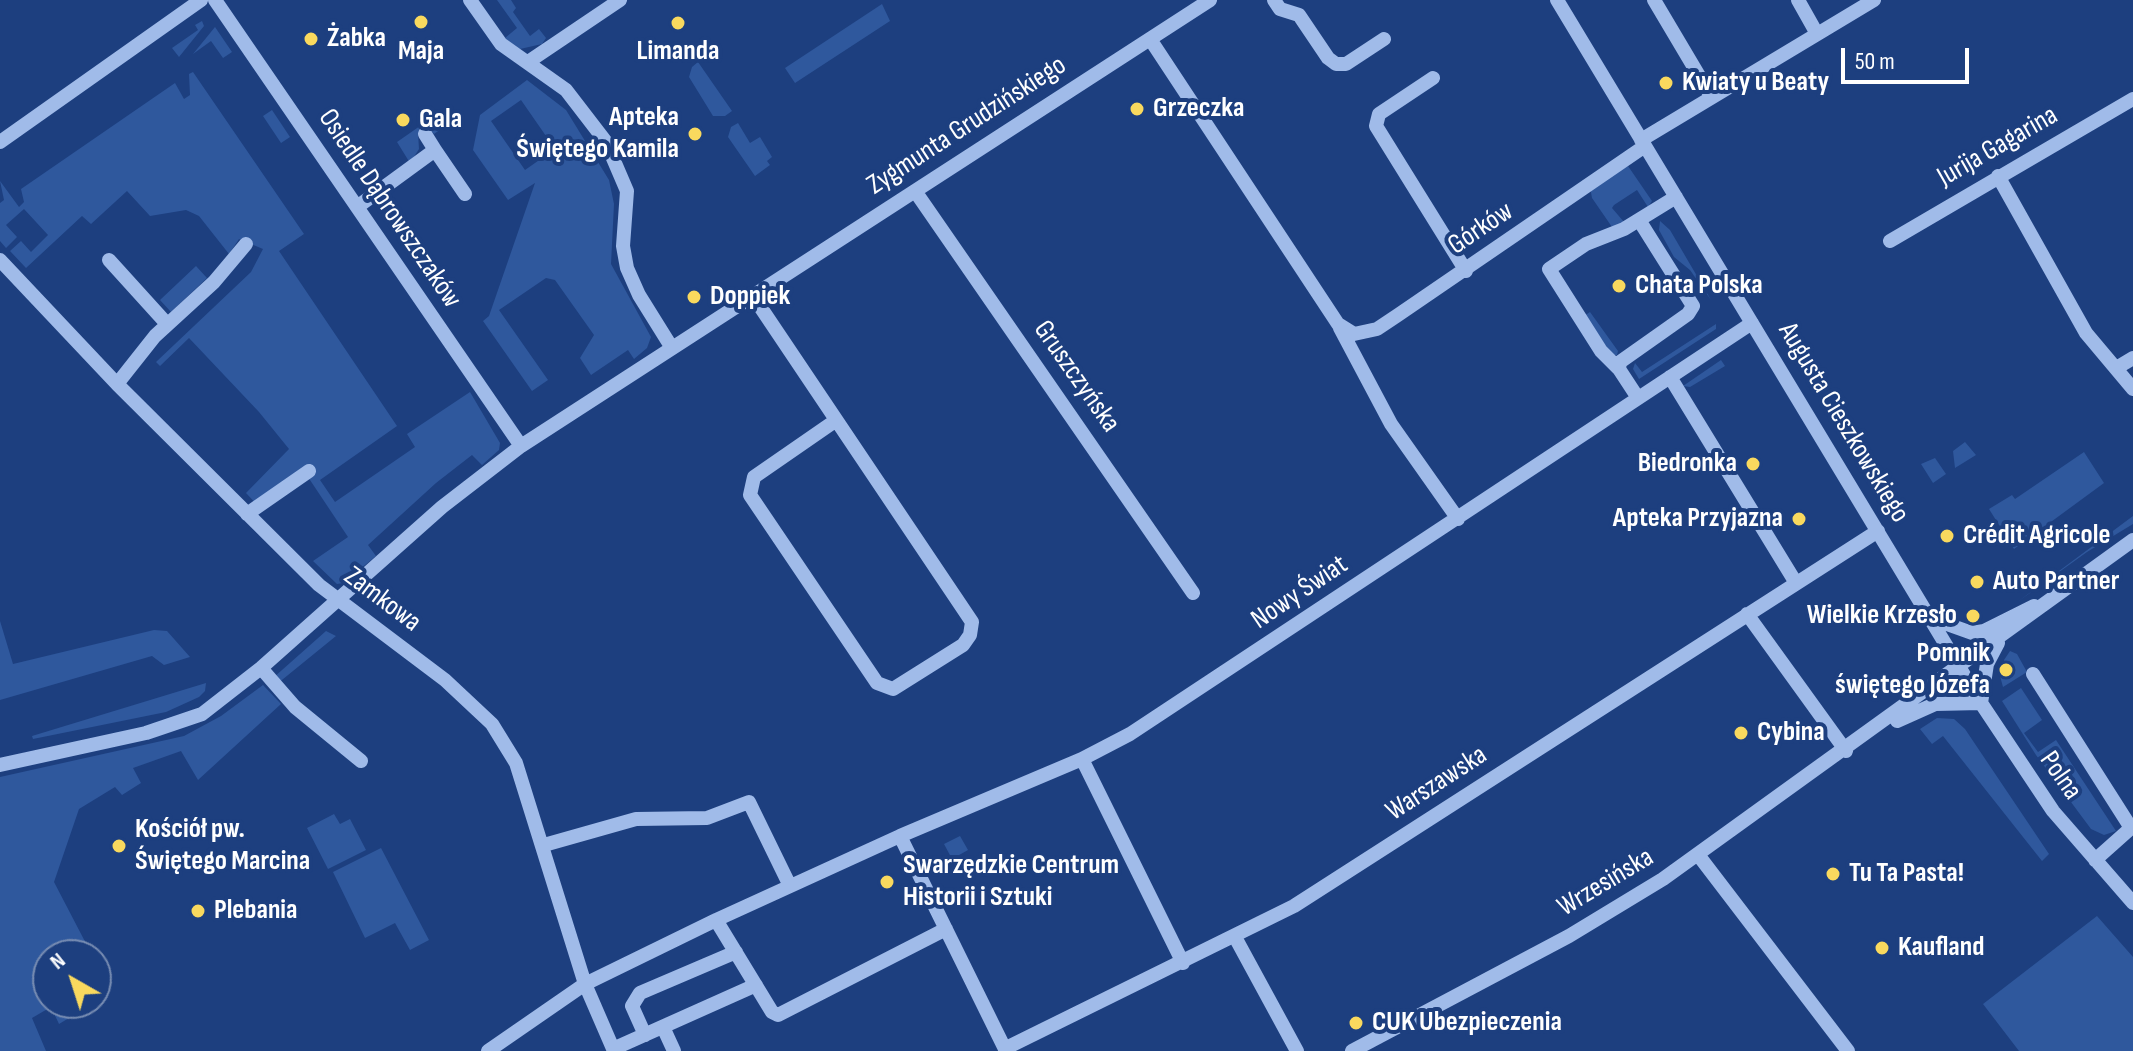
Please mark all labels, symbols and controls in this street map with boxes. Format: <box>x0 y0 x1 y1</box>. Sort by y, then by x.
marker: Maja <box>412 13 430 31</box>
marker: Limanda <box>669 14 687 32</box>
place label: Żabka <box>327 22 386 56</box>
marker: Żabka <box>302 30 320 48</box>
scale bar <box>1845 32 1973 82</box>
place label: Maja <box>398 35 444 69</box>
place label: Limanda <box>637 35 719 69</box>
text: 50 m <box>1855 47 1895 76</box>
street label: Zygmunta Grudzińskiego <box>861 49 1073 203</box>
place label: Kwiaty u Beaty <box>1682 66 1829 100</box>
marker: Kwiaty u Beaty <box>1657 74 1675 92</box>
place label: Grzeczka <box>1153 92 1244 126</box>
street label: Jurija Gagarina <box>1932 99 2064 195</box>
marker: Grzeczka <box>1128 100 1146 118</box>
place label: Apteka Świętego Kamila <box>516 101 679 167</box>
street label: Osiedle Dąbrowszczaków <box>310 103 468 315</box>
place label: Gala <box>419 103 462 137</box>
marker: Gala <box>394 111 412 129</box>
marker: Apteka Świętego Kamila <box>686 125 704 143</box>
street label: Górków <box>1442 195 1520 263</box>
place label: Chata Polska <box>1635 269 1763 303</box>
marker: Chata Polska <box>1610 277 1628 295</box>
place label: Doppiek <box>710 280 790 314</box>
marker: Doppiek <box>685 288 703 306</box>
street label: Gruszczyńska <box>1025 315 1127 439</box>
street label: Augusta Cieszkowskiego <box>1770 317 1916 529</box>
place label: Biedronka <box>1638 447 1737 481</box>
marker: Biedronka <box>1744 455 1762 473</box>
place label: Apteka Przyjazna <box>1613 502 1783 536</box>
marker: Apteka Przyjazna <box>1790 510 1808 528</box>
place label: Crédit Agricole <box>1963 519 2110 553</box>
marker: Crédit Agricole <box>1938 527 1956 545</box>
street label: Nowy Świat <box>1245 549 1355 637</box>
street label: Zamkowa <box>337 560 427 640</box>
place label: Auto Partner <box>1993 565 2119 599</box>
marker: Auto Partner <box>1968 573 1986 591</box>
place label: Wielkie Krzesło <box>1807 599 1957 633</box>
marker: Wielkie Krzesło <box>1964 607 1982 625</box>
place label: Pomnik świętego Józefa <box>1835 637 1990 703</box>
marker: Pomnik świętego Józefa <box>1997 661 2015 679</box>
place label: Cybina <box>1757 716 1825 750</box>
marker: Cybina <box>1732 724 1750 742</box>
street label: Warszawska <box>1380 739 1494 829</box>
street label: Polna <box>2031 745 2089 807</box>
place label: Kościół pw. Świętego Marcina <box>135 813 310 879</box>
marker: Kościół pw. Świętego Marcina <box>110 837 128 855</box>
street label: Wrzesińska <box>1552 841 1660 925</box>
place label: Swarzędzkie Centrum Historii i Sztuki <box>903 849 1119 915</box>
place label: Tu Ta Pasta! <box>1849 857 1964 891</box>
marker: Tu Ta Pasta! <box>1824 865 1842 883</box>
marker: Swarzędzkie Centrum Historii i Sztuki <box>878 873 896 891</box>
place label: Plebania <box>214 894 297 928</box>
marker: Plebania <box>189 902 207 920</box>
place label: Kaufland <box>1898 931 1984 965</box>
north arrow <box>32 939 112 1019</box>
marker: Kaufland <box>1873 939 1891 957</box>
text: N <box>45 947 71 976</box>
place label: CUK Ubezpieczenia <box>1372 1006 1562 1040</box>
marker: CUK Ubezpieczenia <box>1347 1014 1365 1032</box>

